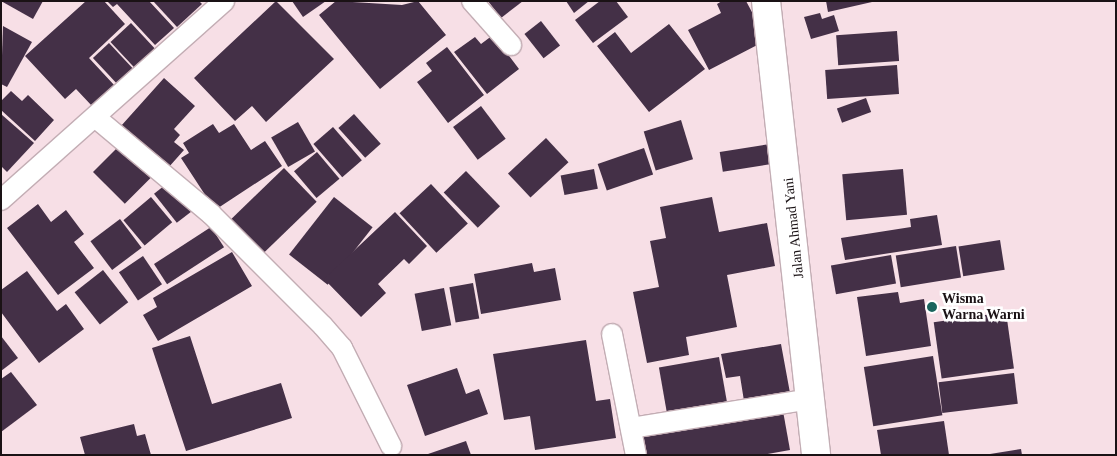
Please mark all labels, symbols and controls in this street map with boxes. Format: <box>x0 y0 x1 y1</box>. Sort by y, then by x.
street label: Jalan Ahmad Yani <box>780 176 808 280</box>
place label: Wisma Warna Warni <box>942 291 1025 324</box>
marker: Wisma Warna Warni <box>926 301 938 313</box>

